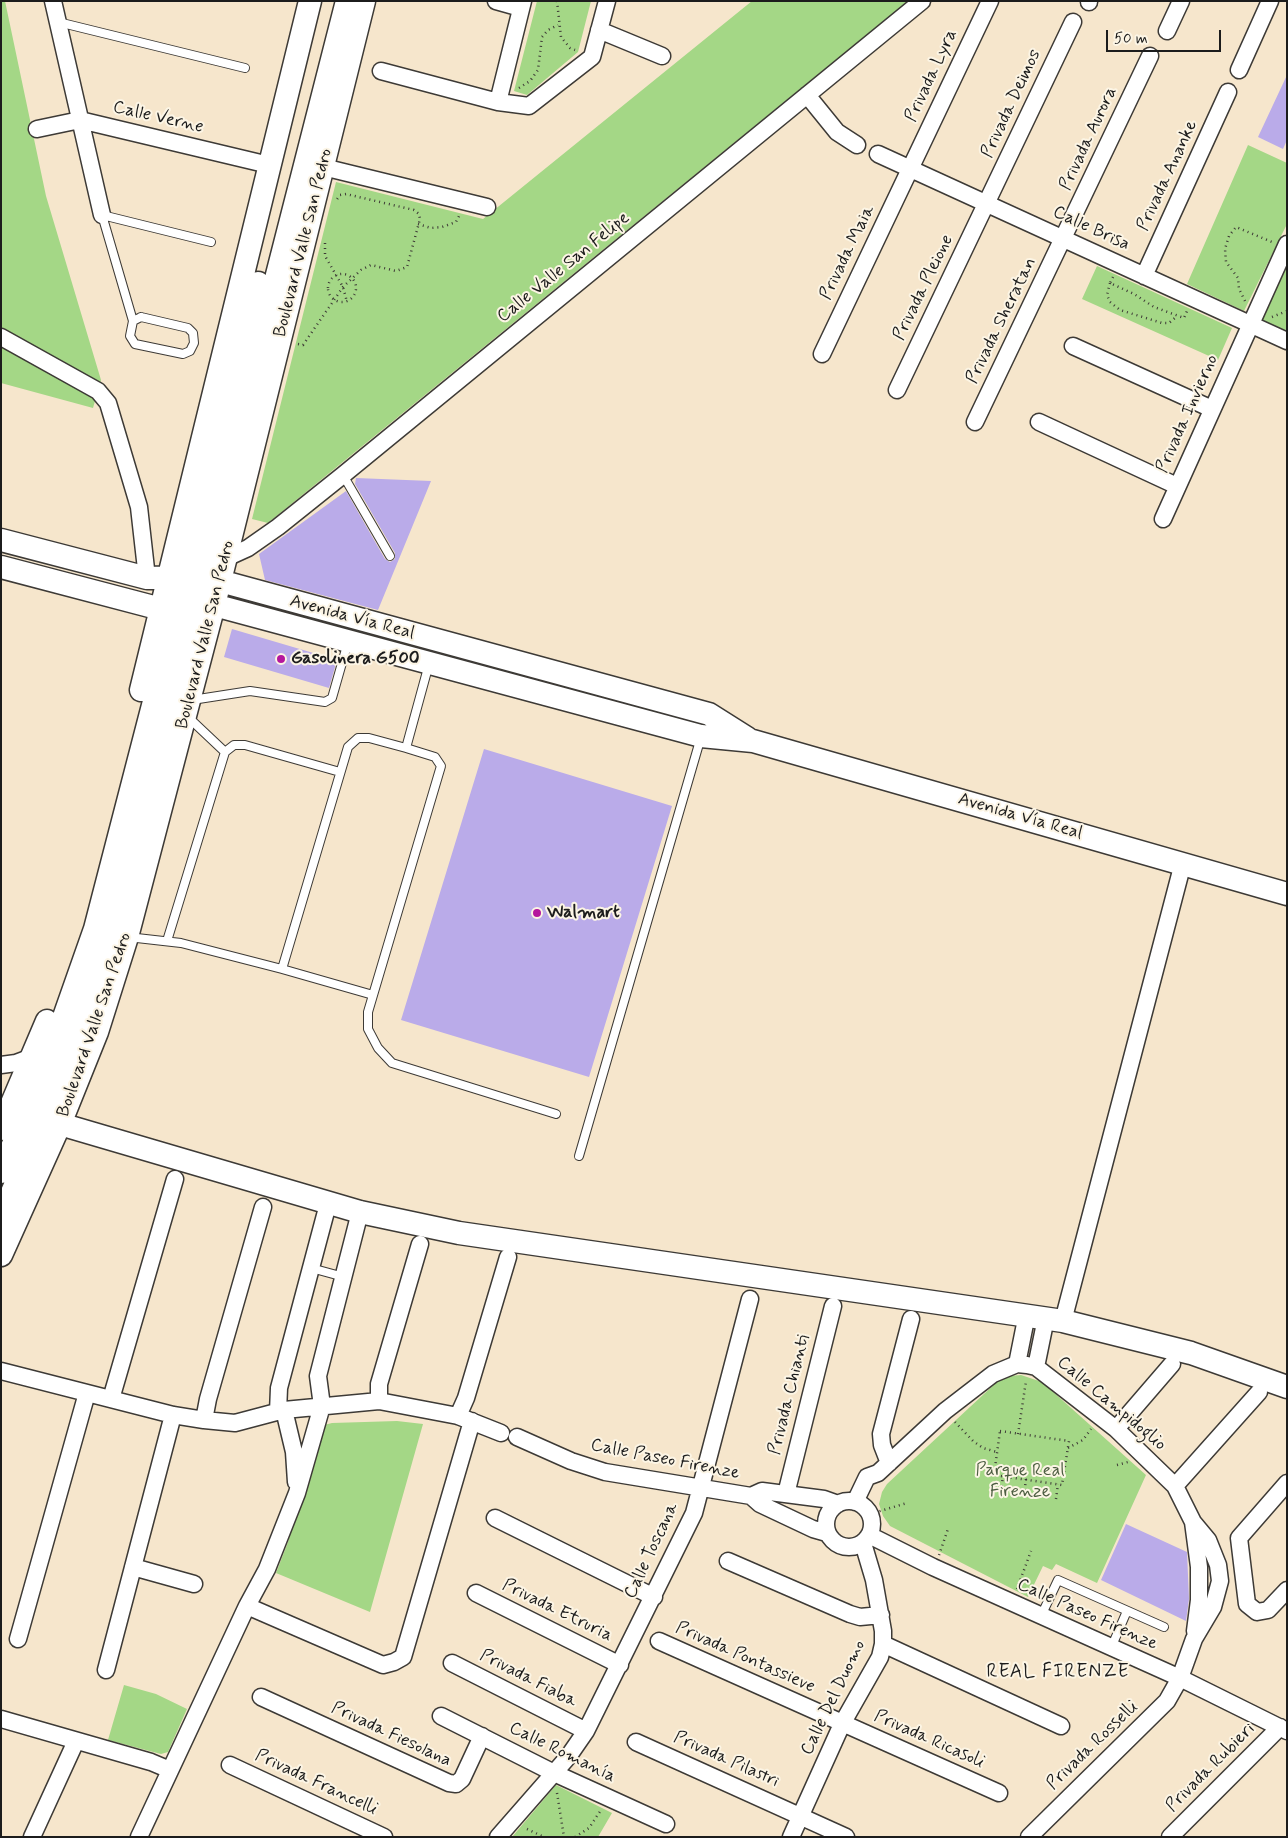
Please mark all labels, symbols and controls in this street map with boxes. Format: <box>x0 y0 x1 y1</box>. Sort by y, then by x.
scale bar <box>1108 20 1223 52</box>
street label: Privada Lyra <box>901 26 963 126</box>
text: 50 m <box>1114 29 1148 49</box>
street label: Privada Deimos <box>977 46 1047 162</box>
street label: Privada Aurora <box>1056 84 1122 194</box>
street label: Calle Verne <box>111 97 205 139</box>
street label: Privada Ananke <box>1133 117 1203 235</box>
street label: Boulevard Valle San Pedro <box>270 146 338 340</box>
street label: Privada Maia <box>816 202 880 304</box>
street label: Calle Brisa <box>1049 202 1133 256</box>
street label: Calle Valle San Felipe <box>493 208 635 328</box>
street label: Privada Pleione <box>889 232 959 344</box>
street label: Privada Sheratan <box>962 254 1042 388</box>
street label: Privada Invierno <box>1152 352 1224 476</box>
street label: Boulevard Valle San Pedro <box>172 538 240 732</box>
street label: Avenida Vía Real <box>287 591 417 645</box>
place label: Gasolinera G500 <box>291 648 420 670</box>
marker: Gasolinera G500 <box>275 653 287 665</box>
street label: Avenida Vía Real <box>955 789 1085 845</box>
place label: Walmart <box>547 902 620 924</box>
marker: Walmart <box>531 907 543 919</box>
street label: Boulevard Valle San Pedro <box>53 930 137 1120</box>
street label: Privada Chianti <box>765 1333 815 1457</box>
street label: Calle Campidoglio <box>1052 1352 1170 1456</box>
street label: Calle Paseo Firenze <box>589 1435 741 1485</box>
park label: Parque Real Firenze <box>975 1460 1065 1502</box>
street label: Calle Toscana <box>620 1499 684 1603</box>
street label: Calle Paseo Firenze <box>1013 1574 1161 1656</box>
street label: Privada Etruria <box>498 1575 616 1647</box>
street label: Privada Pontassieve <box>672 1618 818 1698</box>
street label: Calle Del Duomo <box>797 1637 871 1759</box>
street label: Privada Fiaba <box>476 1645 580 1713</box>
district label: REAL FIRENZE <box>985 1662 1131 1684</box>
street label: Privada Rosselli <box>1043 1697 1143 1795</box>
street label: Privada Fiesolana <box>328 1698 454 1772</box>
street label: Privada Ricasoli <box>870 1706 988 1774</box>
street label: Calle Romanía <box>505 1718 619 1788</box>
street label: Privada Rubieri <box>1162 1719 1260 1817</box>
street label: Privada Pilastri <box>670 1727 782 1793</box>
street label: Privada Francelli <box>251 1745 381 1821</box>

